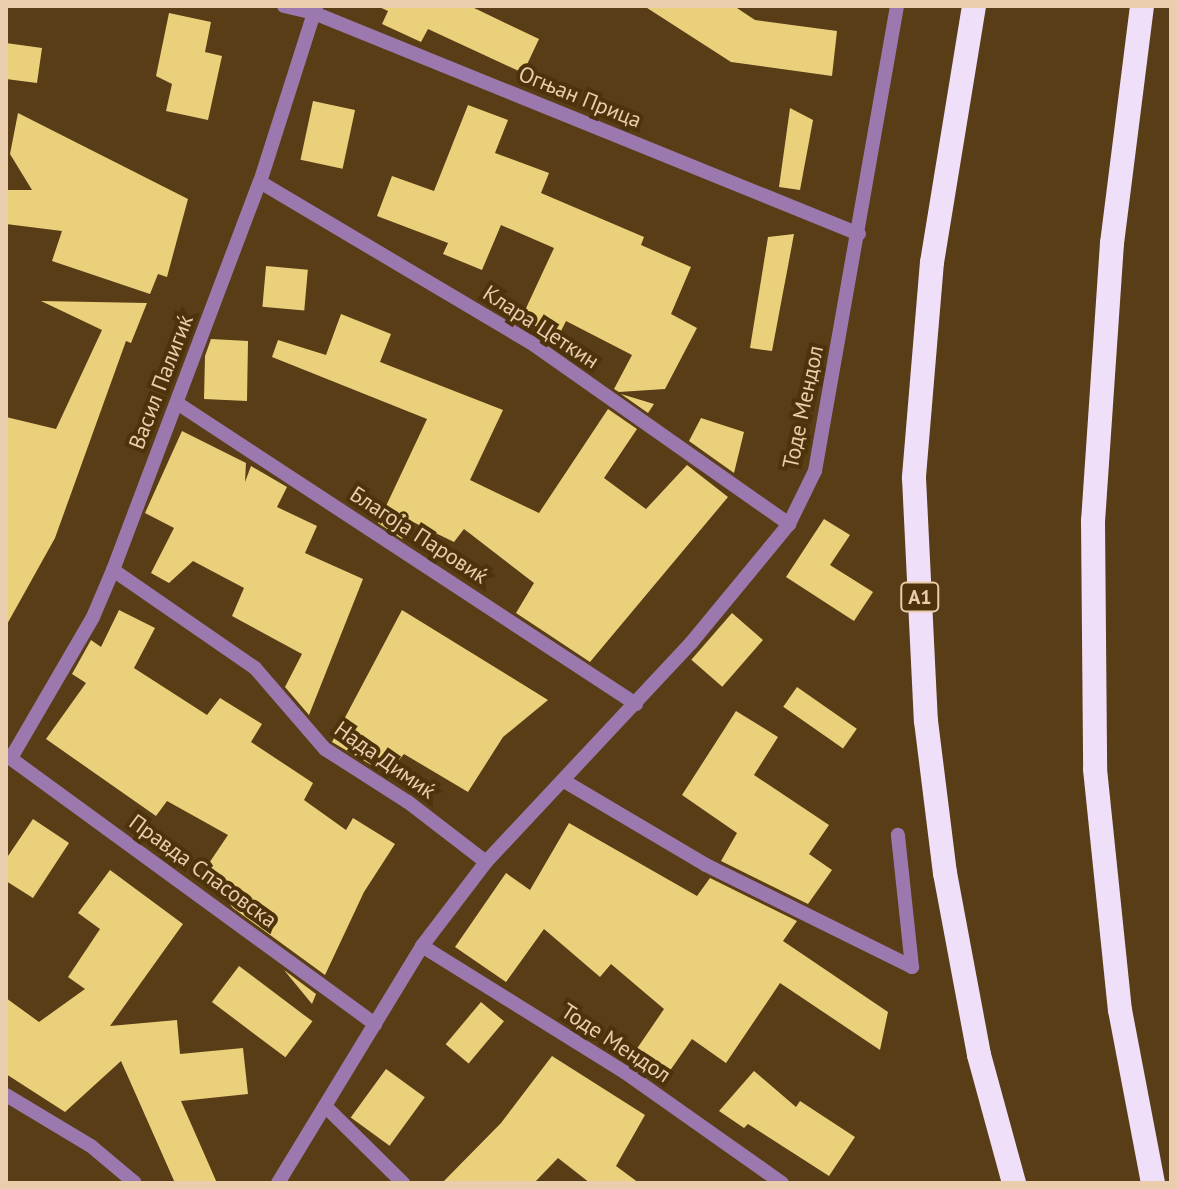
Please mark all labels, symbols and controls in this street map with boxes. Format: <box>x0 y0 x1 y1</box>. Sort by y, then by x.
street label: Огњан Прица <box>515 60 645 134</box>
street label: Клара Цеткин <box>478 280 604 374</box>
street label: Васил Палигиќ <box>123 311 199 453</box>
street label: Тоде Мендол <box>777 343 829 471</box>
street label: Благоја Паровиќ <box>345 481 493 589</box>
road number: A1 <box>900 581 940 613</box>
street label: Нада Димиќ <box>329 715 441 805</box>
street label: Правда Спасовска <box>124 809 282 933</box>
street label: Тоде Мендол <box>556 998 676 1088</box>

